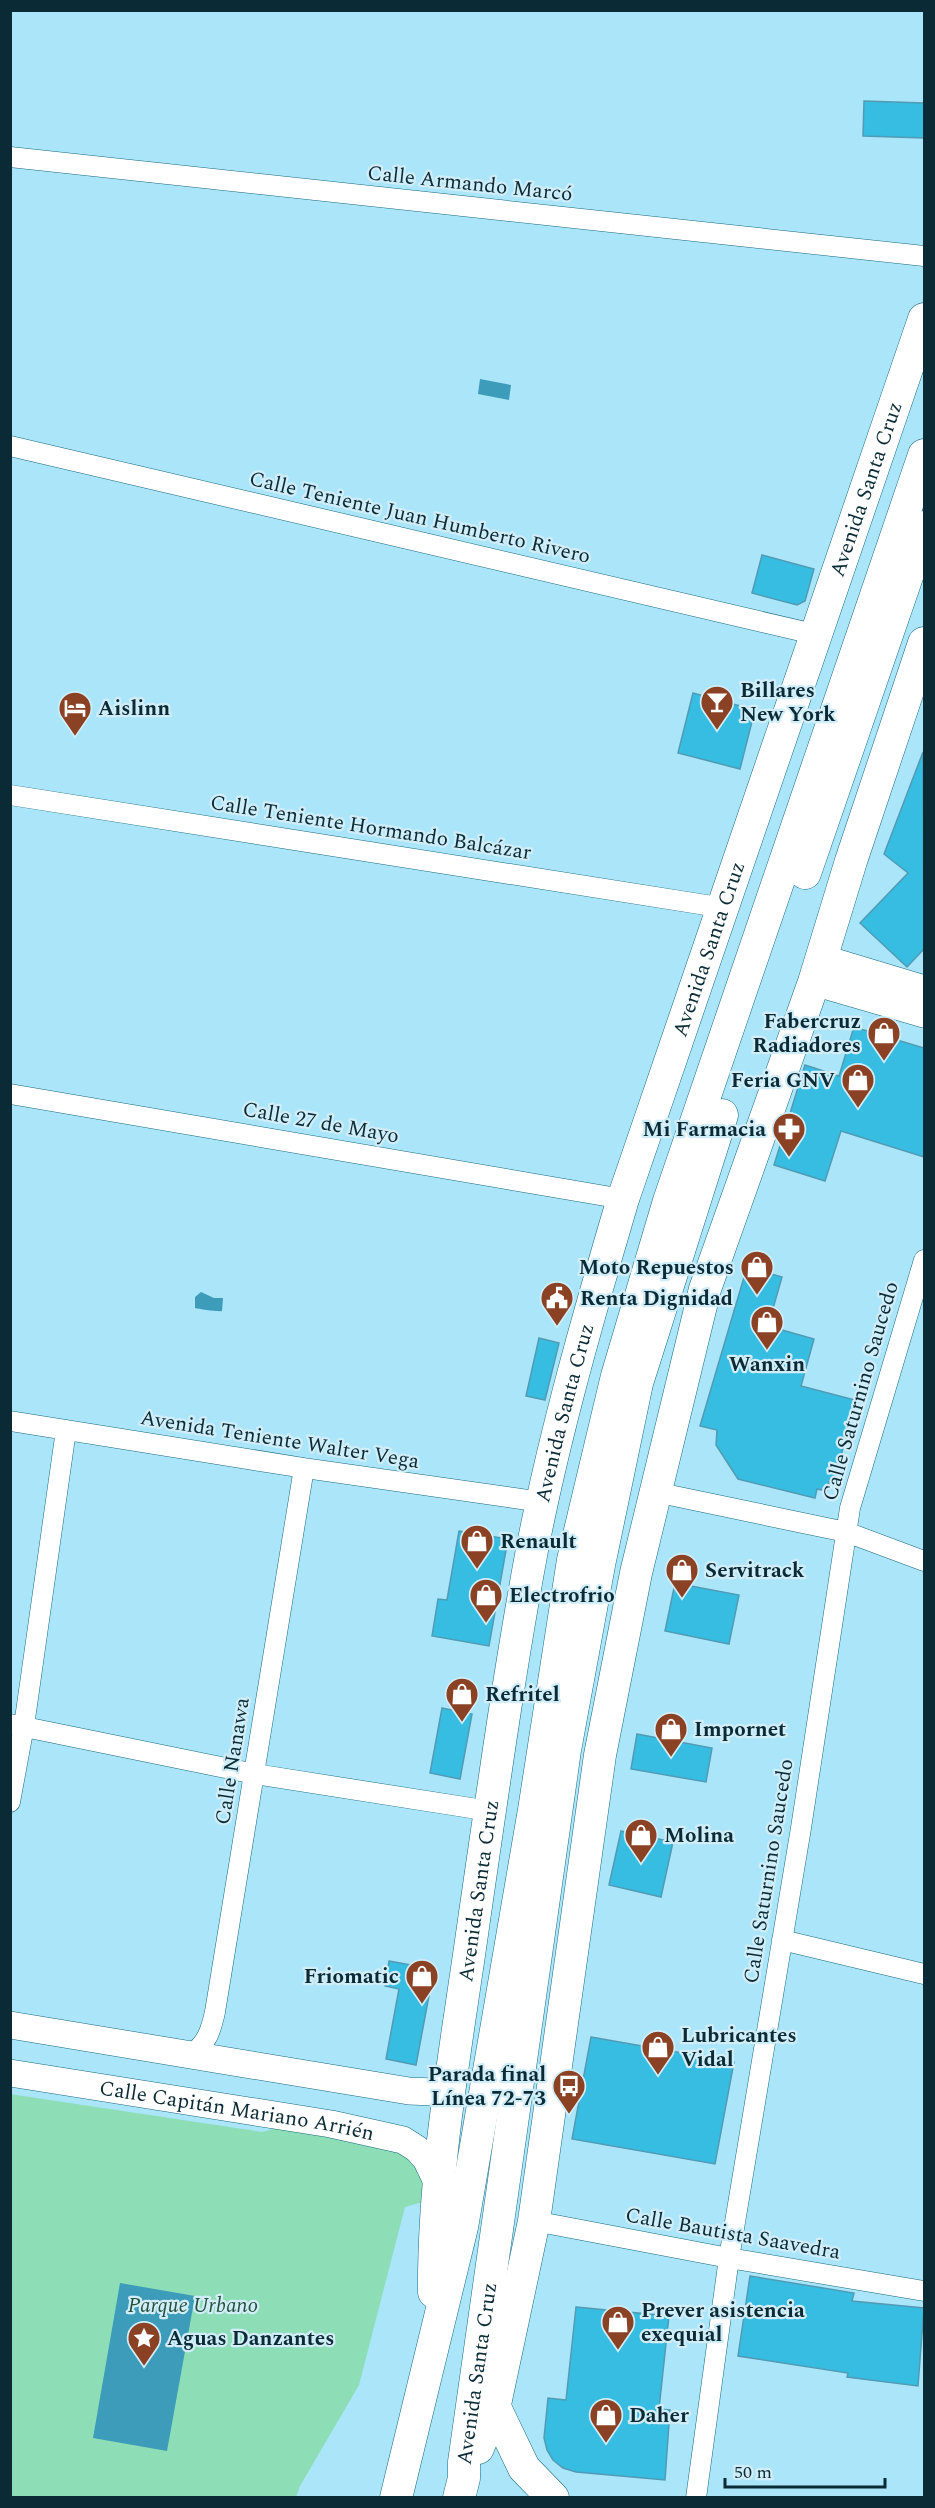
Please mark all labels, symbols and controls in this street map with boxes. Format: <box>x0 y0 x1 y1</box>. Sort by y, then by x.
street label: Calle Armando Marcó <box>366 157 574 211</box>
street label: Avenida Santa Cruz <box>822 397 912 582</box>
street label: Calle Teniente Juan Humberto Rivero <box>246 463 594 573</box>
place label: Billares New York <box>740 675 836 731</box>
bar icon: Billares New York <box>699 684 735 731</box>
hotel icon: Aislinn <box>57 690 93 737</box>
place label: Aislinn <box>98 693 170 725</box>
street label: Calle Teniente Hormando Balcázar <box>208 787 534 869</box>
street label: Avenida Santa Cruz <box>665 857 754 1041</box>
place label: Fabercruz Radiadores <box>753 1006 861 1062</box>
shop icon: Fabercruz Radiadores <box>866 1015 902 1062</box>
shop icon: Feria GNV <box>840 1062 876 1109</box>
place label: Feria GNV <box>731 1065 835 1097</box>
street label: Calle 27 de Mayo <box>240 1093 402 1152</box>
pharmacy icon: Mi Farmacia <box>771 1111 807 1158</box>
place label: Mi Farmacia <box>642 1114 766 1146</box>
shop icon: Moto Repuestos <box>739 1249 775 1296</box>
place label: Moto Repuestos <box>578 1252 734 1284</box>
street label: Calle Saturnino Saucedo <box>814 1278 908 1505</box>
public building icon: Renta Dignidad <box>539 1280 575 1327</box>
place label: Renta Dignidad <box>580 1283 733 1315</box>
shop icon: Wanxin <box>749 1304 785 1351</box>
street label: Avenida Santa Cruz <box>527 1320 603 1506</box>
place label: Wanxin <box>729 1349 805 1381</box>
street label: Avenida Teniente Walter Vega <box>138 1402 422 1478</box>
shop icon: Renault <box>459 1523 495 1570</box>
place label: Renault <box>500 1526 577 1558</box>
shop icon: Servitrack <box>664 1552 700 1599</box>
place label: Servitrack <box>705 1555 805 1587</box>
shop icon: Electrofrio <box>468 1577 504 1624</box>
place label: Electrofrio <box>509 1580 615 1612</box>
shop icon: Refritel <box>444 1676 480 1723</box>
place label: Refritel <box>485 1679 560 1711</box>
street label: Calle Nanawa <box>207 1694 259 1827</box>
shop icon: Impornet <box>653 1711 689 1758</box>
place label: Impornet <box>694 1714 786 1746</box>
street label: Calle Saturnino Saucedo <box>735 1757 803 1986</box>
street label: Avenida Santa Cruz <box>450 1798 508 1984</box>
shop icon: Molina <box>623 1817 659 1864</box>
place label: Molina <box>664 1820 734 1852</box>
shop icon: Friomatic <box>404 1958 440 2005</box>
place label: Friomatic <box>304 1961 399 1993</box>
place label: Lubricantes Vidal <box>681 2020 797 2076</box>
shop icon: Lubricantes Vidal <box>640 2029 676 2076</box>
place label: Parada final Línea 72-73 <box>428 2059 546 2115</box>
bus stop icon: Parada final Línea 72-73 <box>551 2068 587 2115</box>
street label: Calle Capitán Mariano Arrién <box>97 2072 377 2150</box>
street label: Calle Bautista Saavedra <box>623 2199 844 2269</box>
street label: Avenida Santa Cruz <box>449 2280 506 2467</box>
park label: Parque Urbano <box>128 2290 258 2322</box>
place label: Prever asistencia exequial <box>641 2295 805 2351</box>
shop icon: Prever asistencia exequial <box>600 2304 636 2351</box>
place icon: Aguas Danzantes <box>126 2320 162 2367</box>
place label: Aguas Danzantes <box>167 2323 334 2355</box>
shop icon: Daher <box>588 2397 624 2444</box>
place label: Daher <box>629 2400 689 2432</box>
scale bar <box>725 2451 886 2489</box>
text: 50 m <box>734 2459 772 2486</box>

